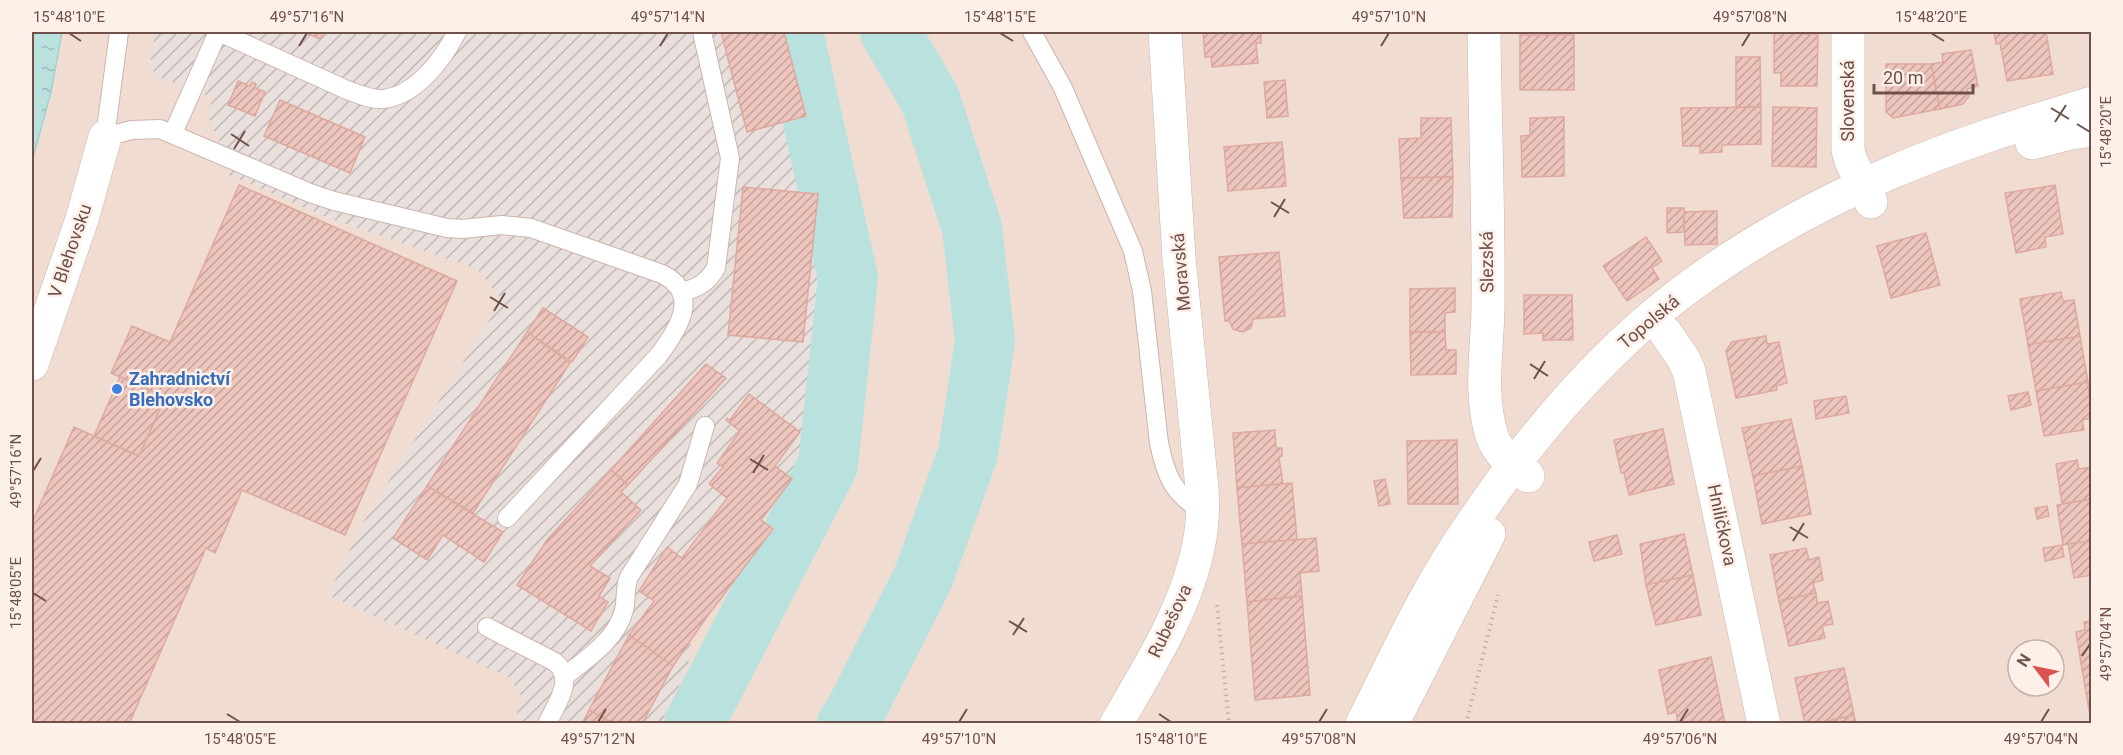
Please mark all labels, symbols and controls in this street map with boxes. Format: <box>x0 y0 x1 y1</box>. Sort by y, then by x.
text: 15°48'10"E <box>33 8 106 26</box>
text: 49°57'16"N <box>270 8 344 26</box>
text: 49°57'14"N <box>631 8 705 26</box>
text: 15°48'15"E <box>964 8 1037 26</box>
text: 49°57'10"N <box>1352 8 1426 26</box>
text: 49°57'08"N <box>1713 8 1787 26</box>
text: 15°48'20"E <box>1895 8 1968 26</box>
scale bar <box>1874 57 1973 95</box>
street label: Slovenská <box>1837 60 1858 142</box>
text: 20 m <box>1883 67 1923 88</box>
text: 15°48'20"E <box>2097 95 2115 168</box>
street label: V Blehovsku <box>44 201 95 301</box>
street label: Slezská <box>1475 231 1498 293</box>
street label: Moravská <box>1167 232 1194 312</box>
street label: Topolská <box>1614 290 1683 353</box>
place label: Zahradnictví Blehovsko <box>129 368 231 410</box>
marker: Zahradnictví Blehovsko <box>110 382 124 396</box>
text: 49°57'16"N <box>7 434 25 508</box>
street label: Hniličkova <box>1704 482 1741 568</box>
text: 15°48'05"E <box>7 556 25 629</box>
street label: Rubešova <box>1143 581 1196 661</box>
text: 49°57'04"N <box>2097 607 2115 681</box>
north arrow <box>2006 638 2066 698</box>
text: N <box>2013 650 2035 670</box>
text: 15°48'05"E <box>204 730 277 748</box>
text: 49°57'12"N <box>561 730 635 748</box>
text: 49°57'10"N <box>922 730 996 748</box>
text: 15°48'10"E <box>1135 730 1208 748</box>
text: 49°57'08"N <box>1282 730 1356 748</box>
text: 49°57'06"N <box>1643 730 1717 748</box>
text: 49°57'04"N <box>2004 730 2078 748</box>

